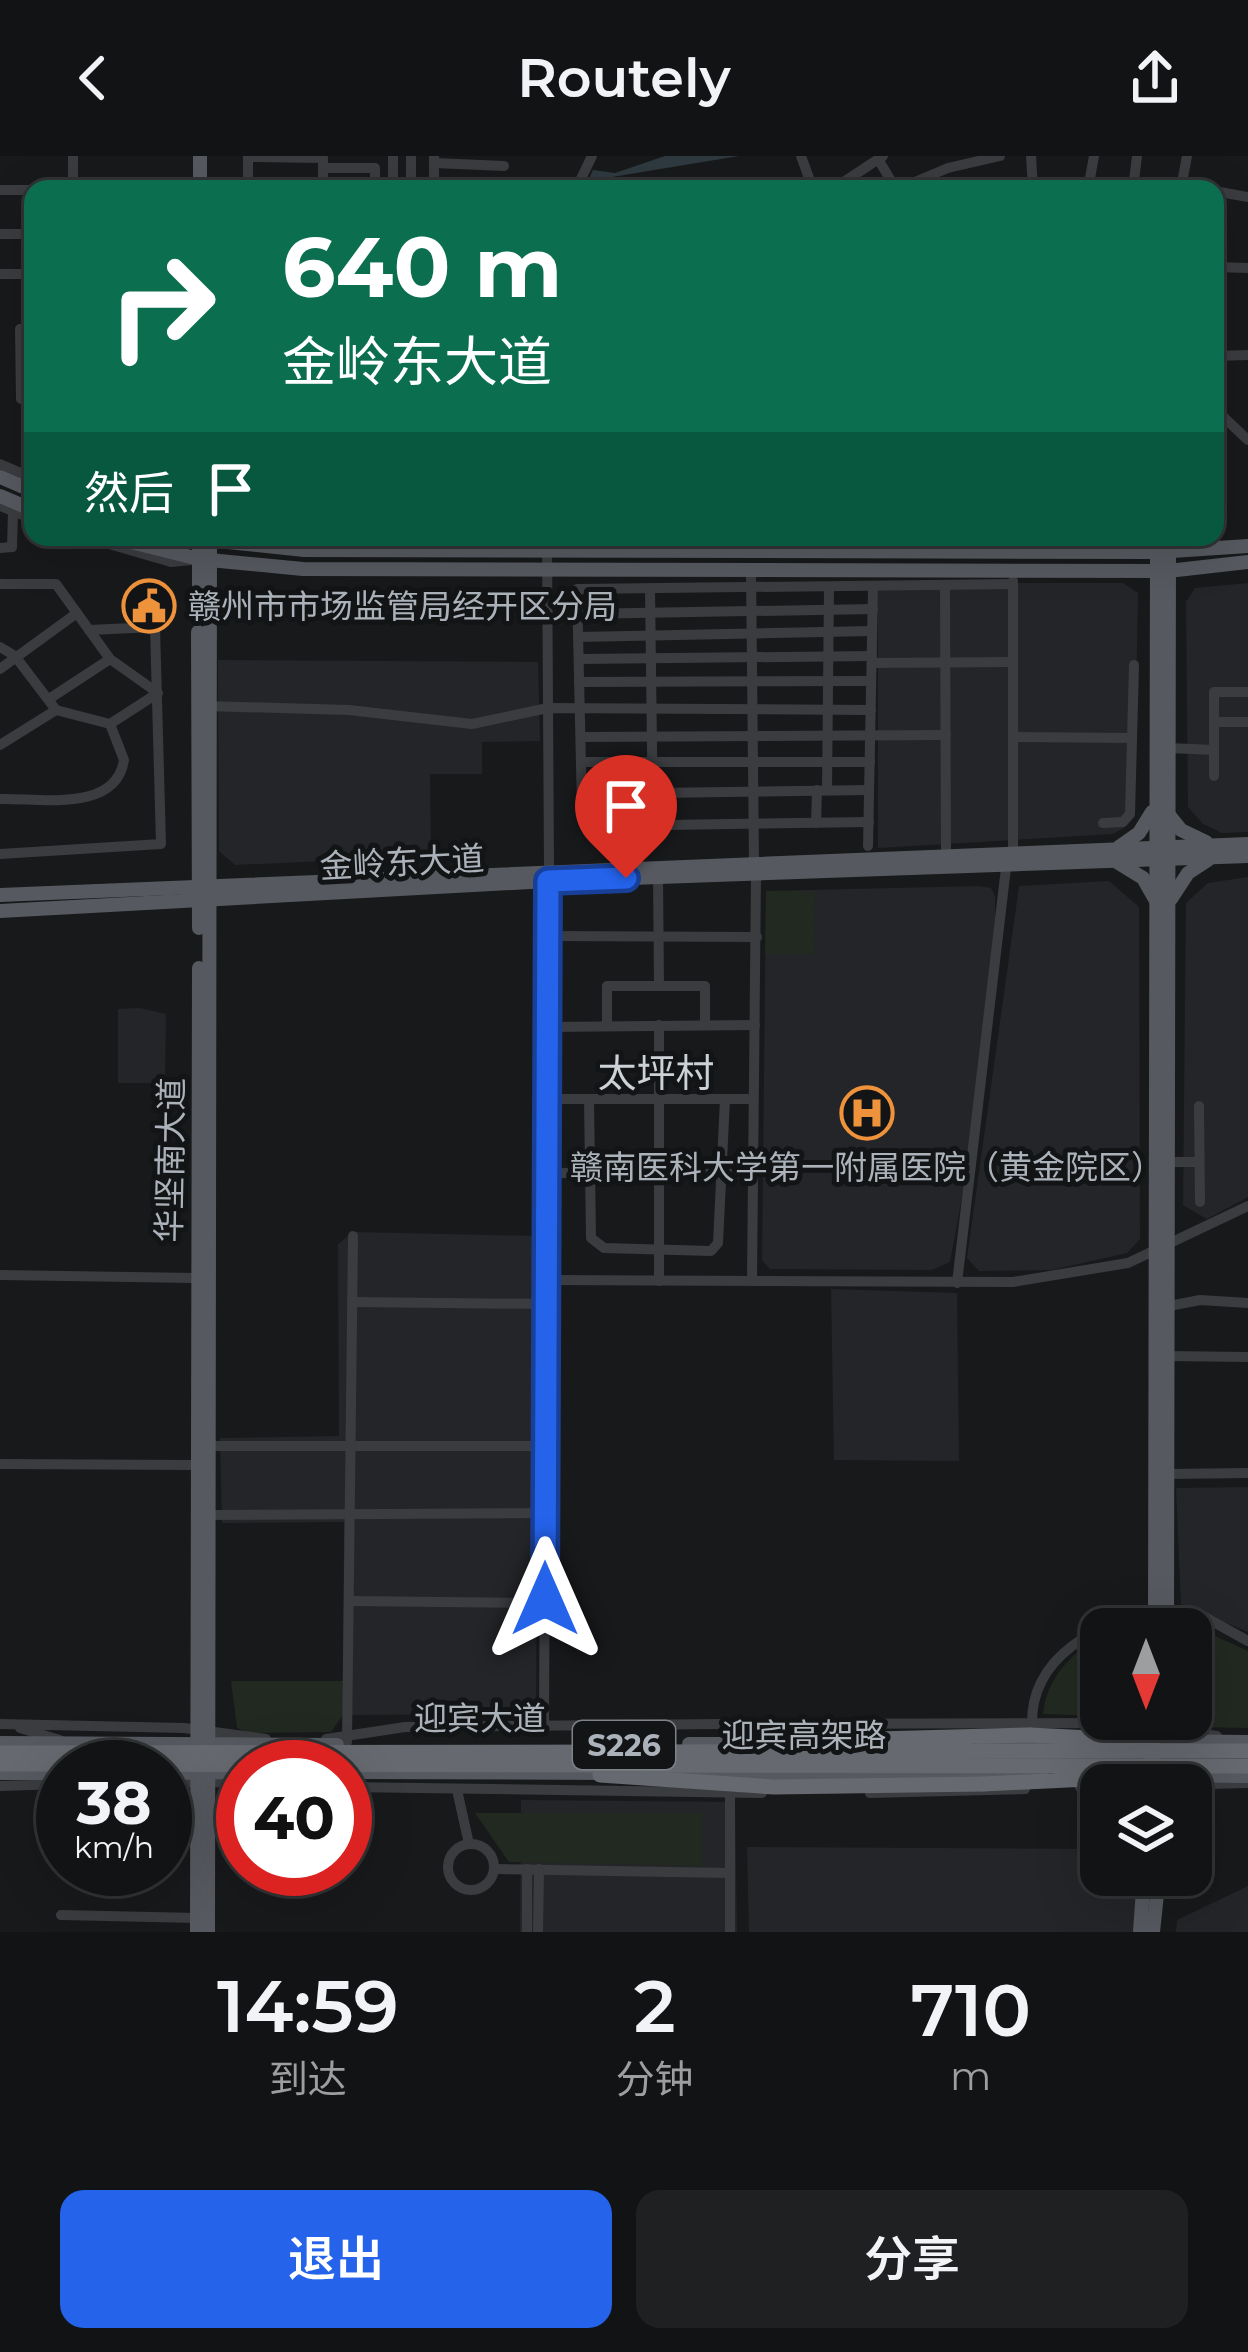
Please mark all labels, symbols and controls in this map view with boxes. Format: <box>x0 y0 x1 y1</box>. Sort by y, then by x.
icon: back <box>60 45 126 111</box>
text: Routely <box>517 45 731 111</box>
icon: share <box>1122 45 1188 111</box>
text: 640 m <box>282 216 562 318</box>
icon: right <box>84 228 240 384</box>
text: 金岭东大道 <box>282 329 552 395</box>
icon: arrive <box>198 456 264 522</box>
text: 然后 <box>84 465 174 520</box>
public building icon: 赣州市市场监管局经开区分局 <box>121 578 177 634</box>
place label: 赣州市市场监管局经开区分局 <box>188 586 617 626</box>
pin <box>575 755 677 878</box>
icon: arrive <box>593 773 659 839</box>
street label: 金岭东大道 <box>319 838 485 886</box>
district label: 太坪村 <box>597 1049 715 1097</box>
street label: 华坚南大道 <box>149 1077 191 1243</box>
hospital icon: 赣南医科大学第一附属医院（黄金院区） <box>839 1085 895 1141</box>
place label: 赣南医科大学第一附属医院（黄金院区） <box>570 1147 1164 1187</box>
position arrow <box>482 1536 608 1662</box>
north arrow <box>1080 1608 1212 1740</box>
map controls <box>1080 1608 1212 1896</box>
street label: 迎宾大道 <box>414 1698 546 1738</box>
street label: 迎宾高架路 <box>722 1715 887 1755</box>
road number: S226 <box>573 1721 675 1769</box>
speed limit sign: 40 <box>216 1740 372 1896</box>
button: layers <box>1080 1764 1212 1896</box>
text: 38 <box>76 1766 152 1839</box>
text: km/h <box>74 1829 154 1866</box>
text: 14:59 <box>217 1962 399 2050</box>
text: 2 <box>634 1962 676 2050</box>
text: 710 <box>911 1966 1031 2054</box>
text: m <box>950 2052 991 2100</box>
text: 到达 <box>269 2055 347 2103</box>
text: 分钟 <box>616 2055 694 2103</box>
button: 退出 <box>60 2190 612 2328</box>
button: 分享 <box>636 2190 1188 2328</box>

